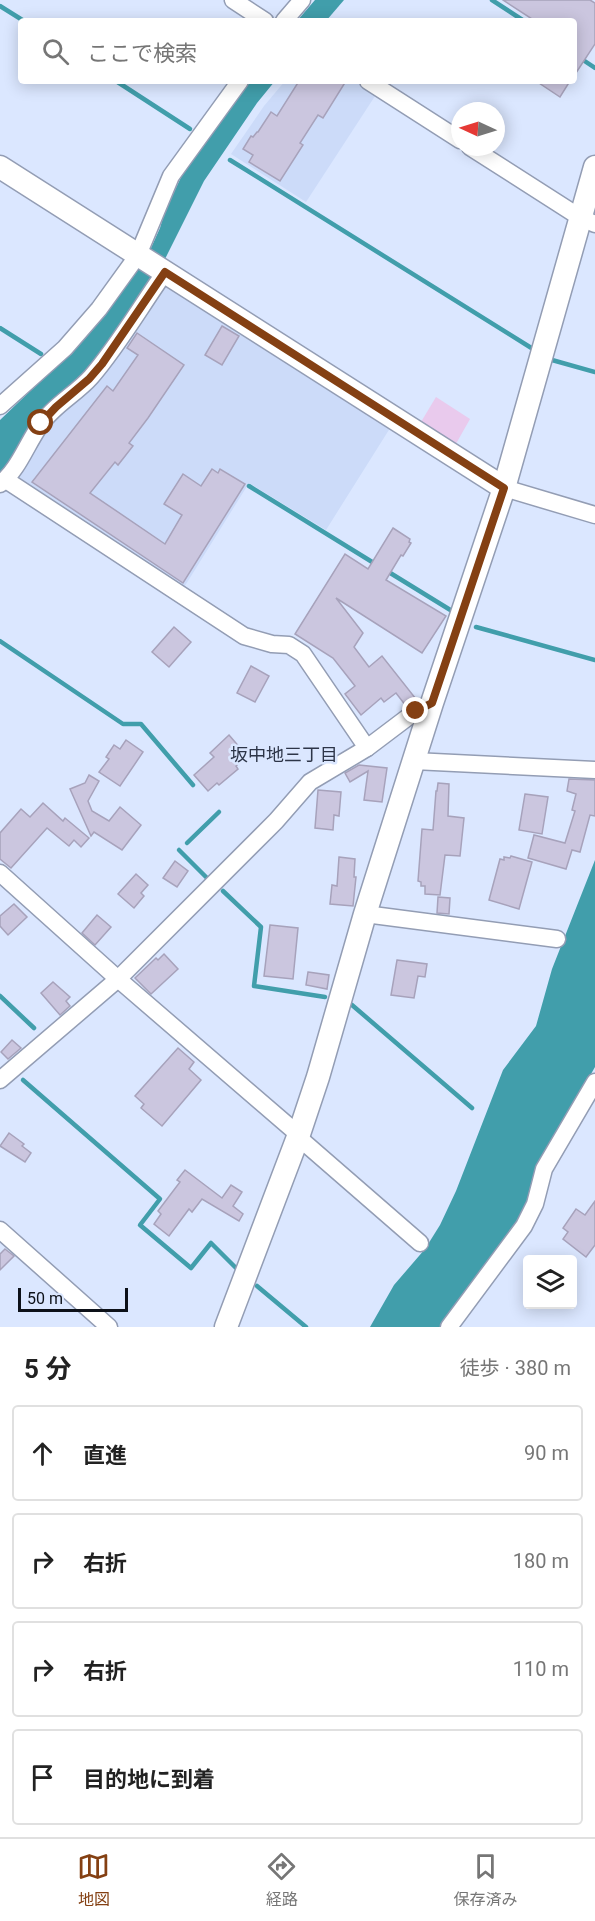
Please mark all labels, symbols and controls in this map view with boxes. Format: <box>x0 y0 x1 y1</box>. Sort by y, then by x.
search box <box>18 18 577 84</box>
icon: search <box>39 35 72 68</box>
text: ここで検索 <box>87 41 197 66</box>
north arrow <box>451 102 505 156</box>
route start <box>27 409 53 435</box>
route end <box>402 697 428 723</box>
district label: 坂中地三丁目 <box>230 744 338 765</box>
map controls <box>523 1255 577 1309</box>
button: layers <box>523 1255 577 1309</box>
scale bar <box>18 1285 128 1312</box>
text: 50 m <box>27 1289 63 1308</box>
text: 5 分 <box>24 1354 71 1384</box>
text: 徒歩 · 380 m <box>460 1356 571 1380</box>
icon: ahead <box>26 1437 59 1470</box>
text: 90 m <box>524 1441 569 1465</box>
text: 直進 <box>83 1443 127 1468</box>
icon: right <box>26 1545 59 1578</box>
text: 180 m <box>513 1549 569 1573</box>
text: 右折 <box>83 1551 127 1576</box>
icon: right <box>26 1653 59 1686</box>
text: 110 m <box>513 1657 569 1681</box>
text: 右折 <box>83 1659 127 1684</box>
icon: arrive <box>26 1761 59 1794</box>
text: 目的地に到着 <box>83 1767 215 1792</box>
tab: 地図 <box>77 1850 110 1910</box>
tab: 経路 <box>265 1850 298 1910</box>
tab: 保存済み <box>453 1850 517 1910</box>

